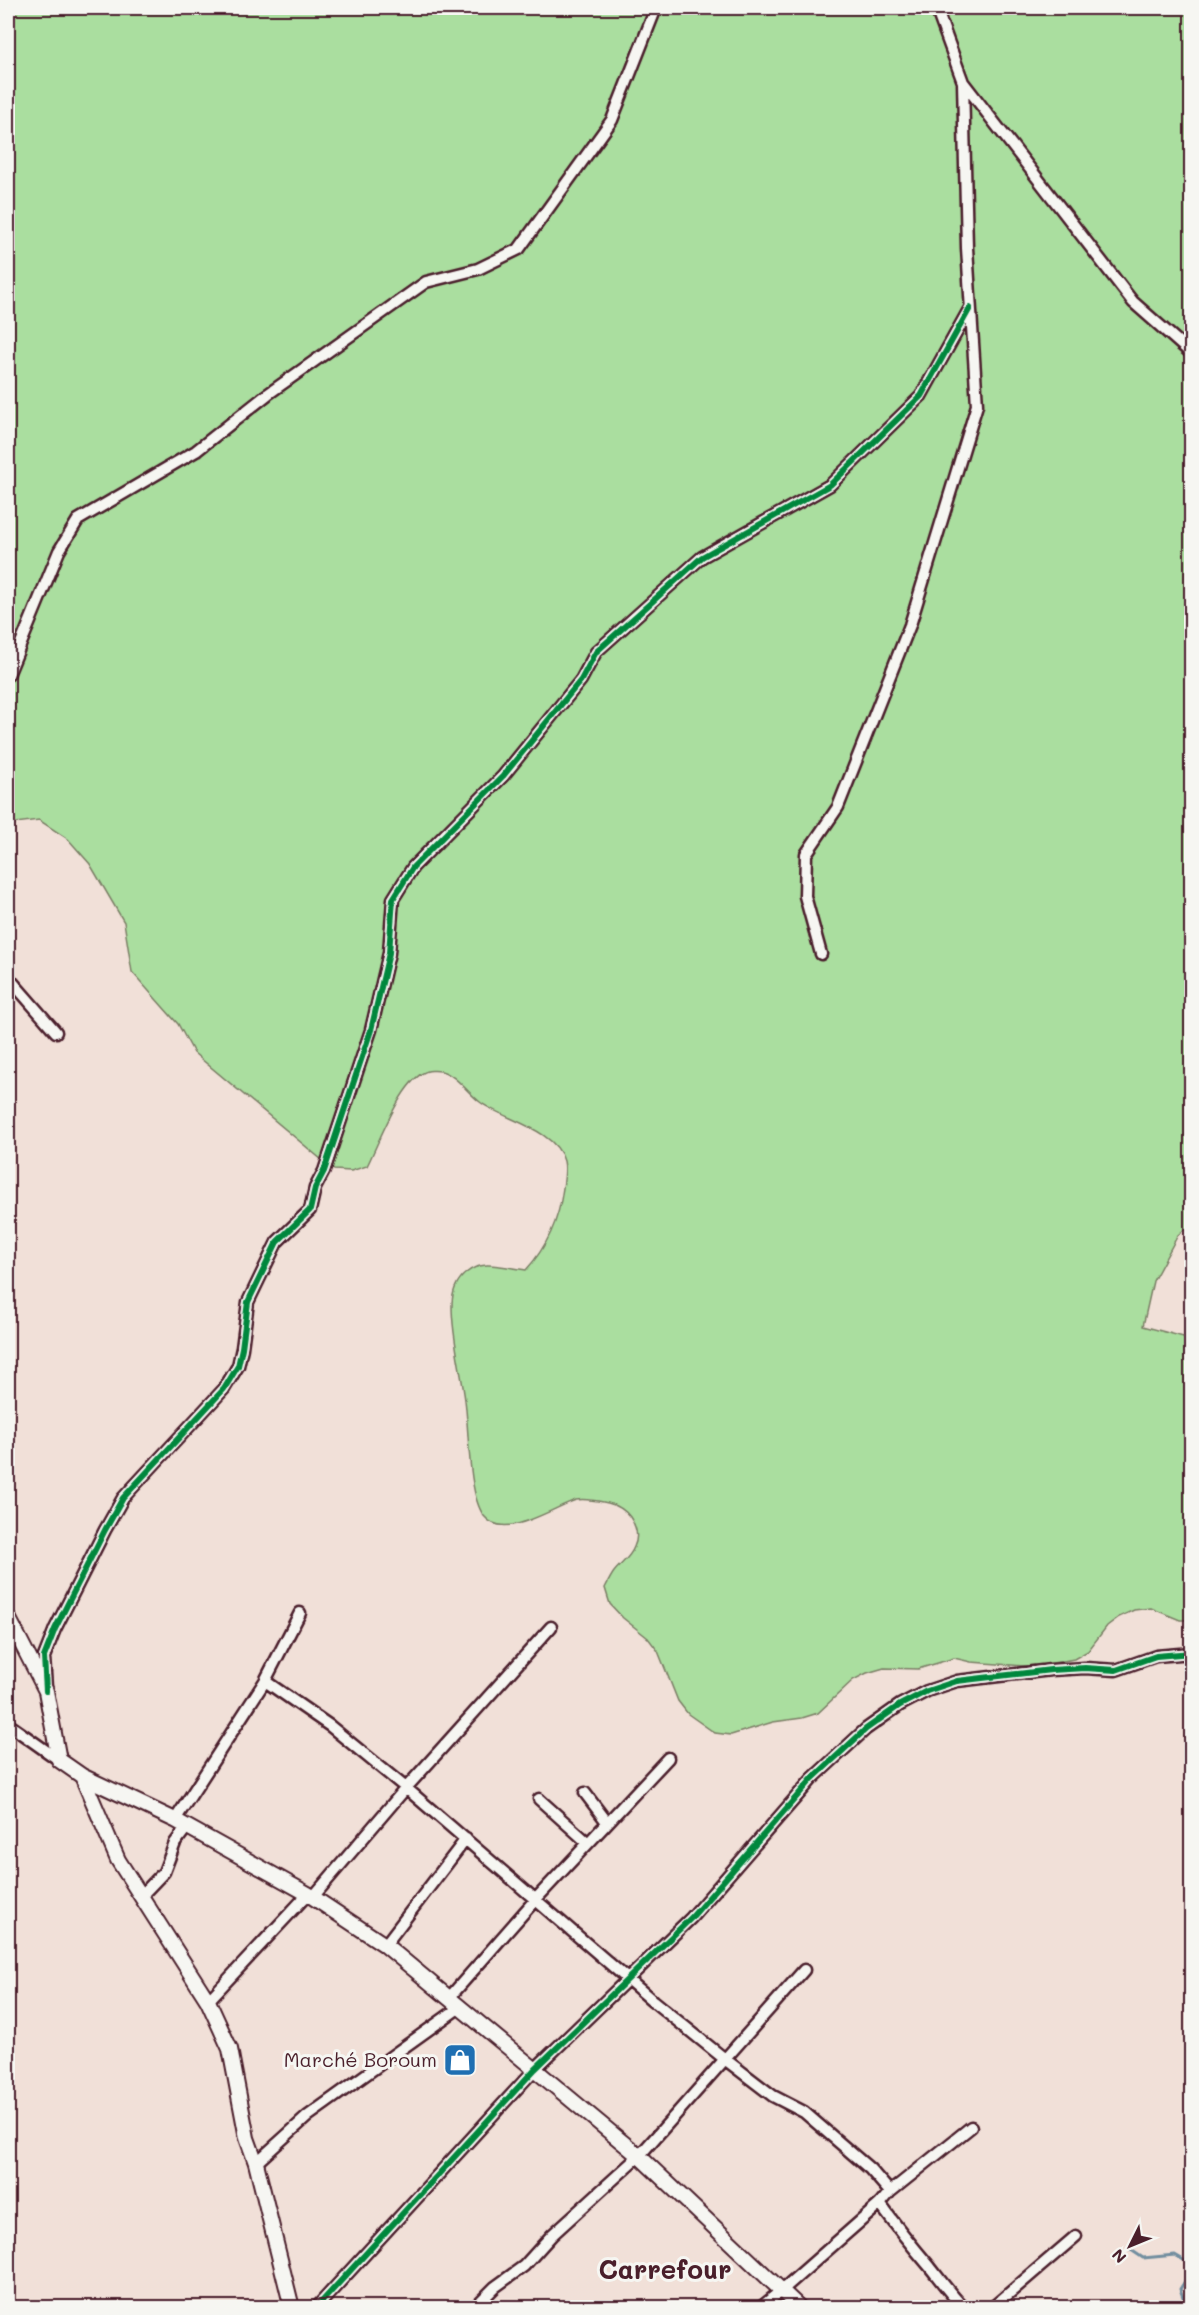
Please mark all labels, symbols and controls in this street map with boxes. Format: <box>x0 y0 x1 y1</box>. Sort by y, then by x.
shop icon: Marché Boroum <box>442 2042 478 2078</box>
place label: Marché Boroum <box>284 2046 437 2072</box>
north arrow <box>1100 2216 1160 2276</box>
text: N <box>1107 2245 1130 2268</box>
district label: Carrefour <box>598 2252 732 2286</box>

